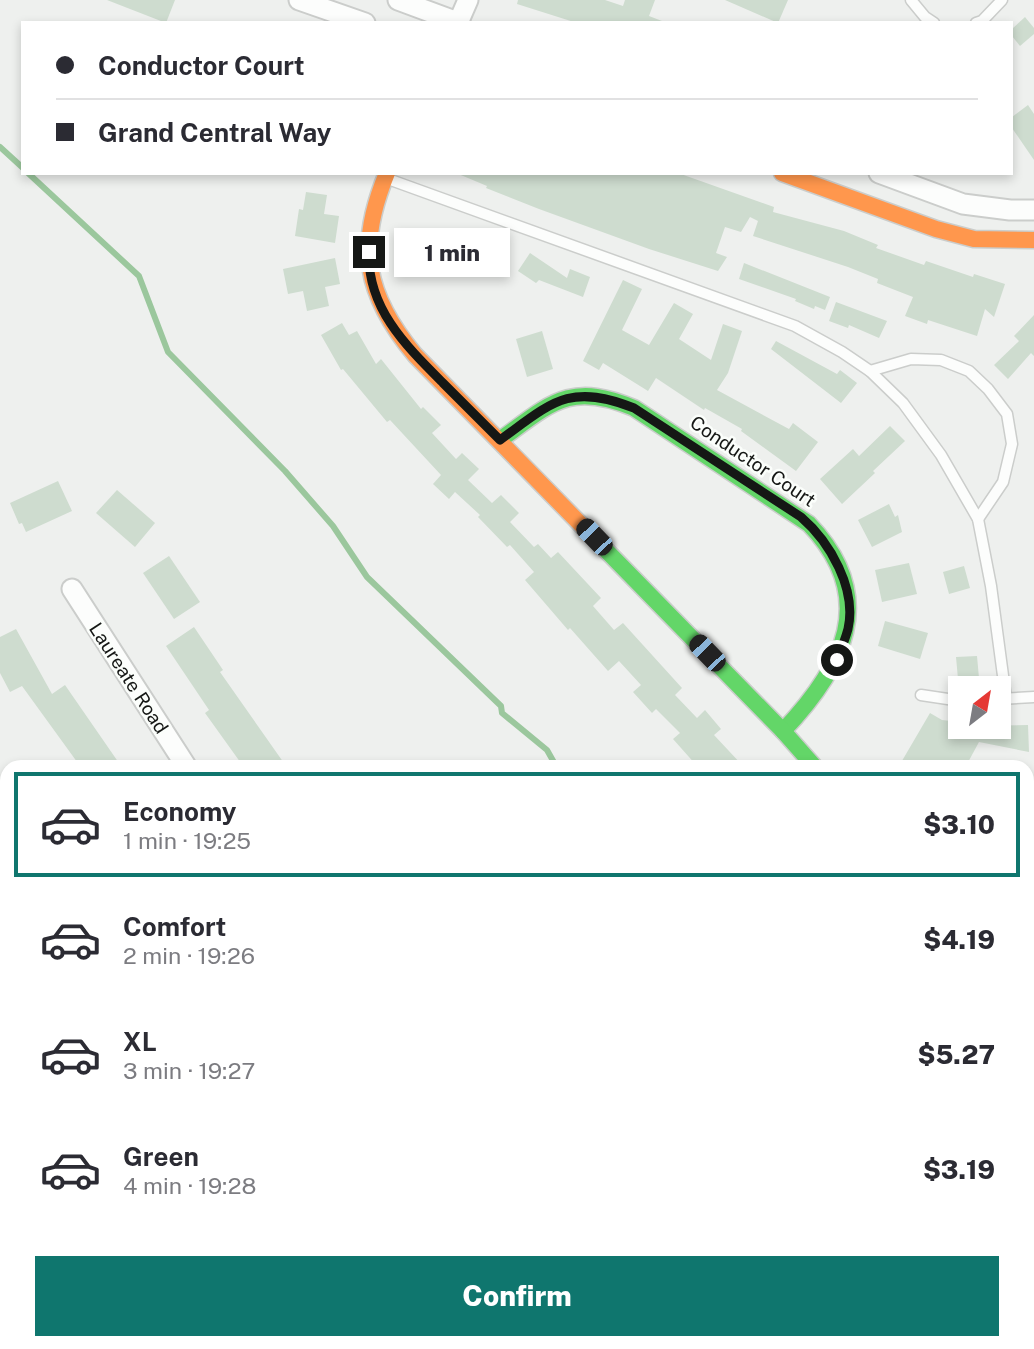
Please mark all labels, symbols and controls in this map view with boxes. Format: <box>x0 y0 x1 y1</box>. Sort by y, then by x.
text: Conductor Court <box>98 50 305 81</box>
text: Grand Central Way <box>98 117 331 148</box>
callout: 1 min <box>394 228 509 276</box>
route end <box>353 236 385 268</box>
text: 1 min <box>424 239 480 266</box>
street label: Conductor Court <box>686 411 820 511</box>
car <box>572 515 617 559</box>
street label: Laureate Road <box>85 618 173 738</box>
car <box>685 631 730 675</box>
route start <box>821 644 853 676</box>
north arrow <box>948 676 1012 738</box>
map controls <box>948 676 1011 739</box>
icon: car <box>39 793 102 856</box>
text: Economy <box>123 796 236 827</box>
text: $3.10 <box>923 809 995 840</box>
text: 1 min · 19:25 <box>123 827 251 854</box>
icon: car <box>39 908 102 971</box>
text: Comfort <box>123 911 226 942</box>
text: $4.19 <box>923 924 995 955</box>
text: 2 min · 19:26 <box>123 942 255 969</box>
icon: car <box>39 1023 102 1086</box>
text: XL <box>123 1026 157 1057</box>
text: $5.27 <box>917 1039 995 1070</box>
text: 3 min · 19:27 <box>123 1057 255 1084</box>
icon: car <box>39 1138 102 1201</box>
text: Green <box>123 1141 199 1172</box>
text: $3.19 <box>923 1154 995 1185</box>
text: 4 min · 19:28 <box>123 1172 256 1199</box>
button: Confirm <box>35 1256 999 1336</box>

